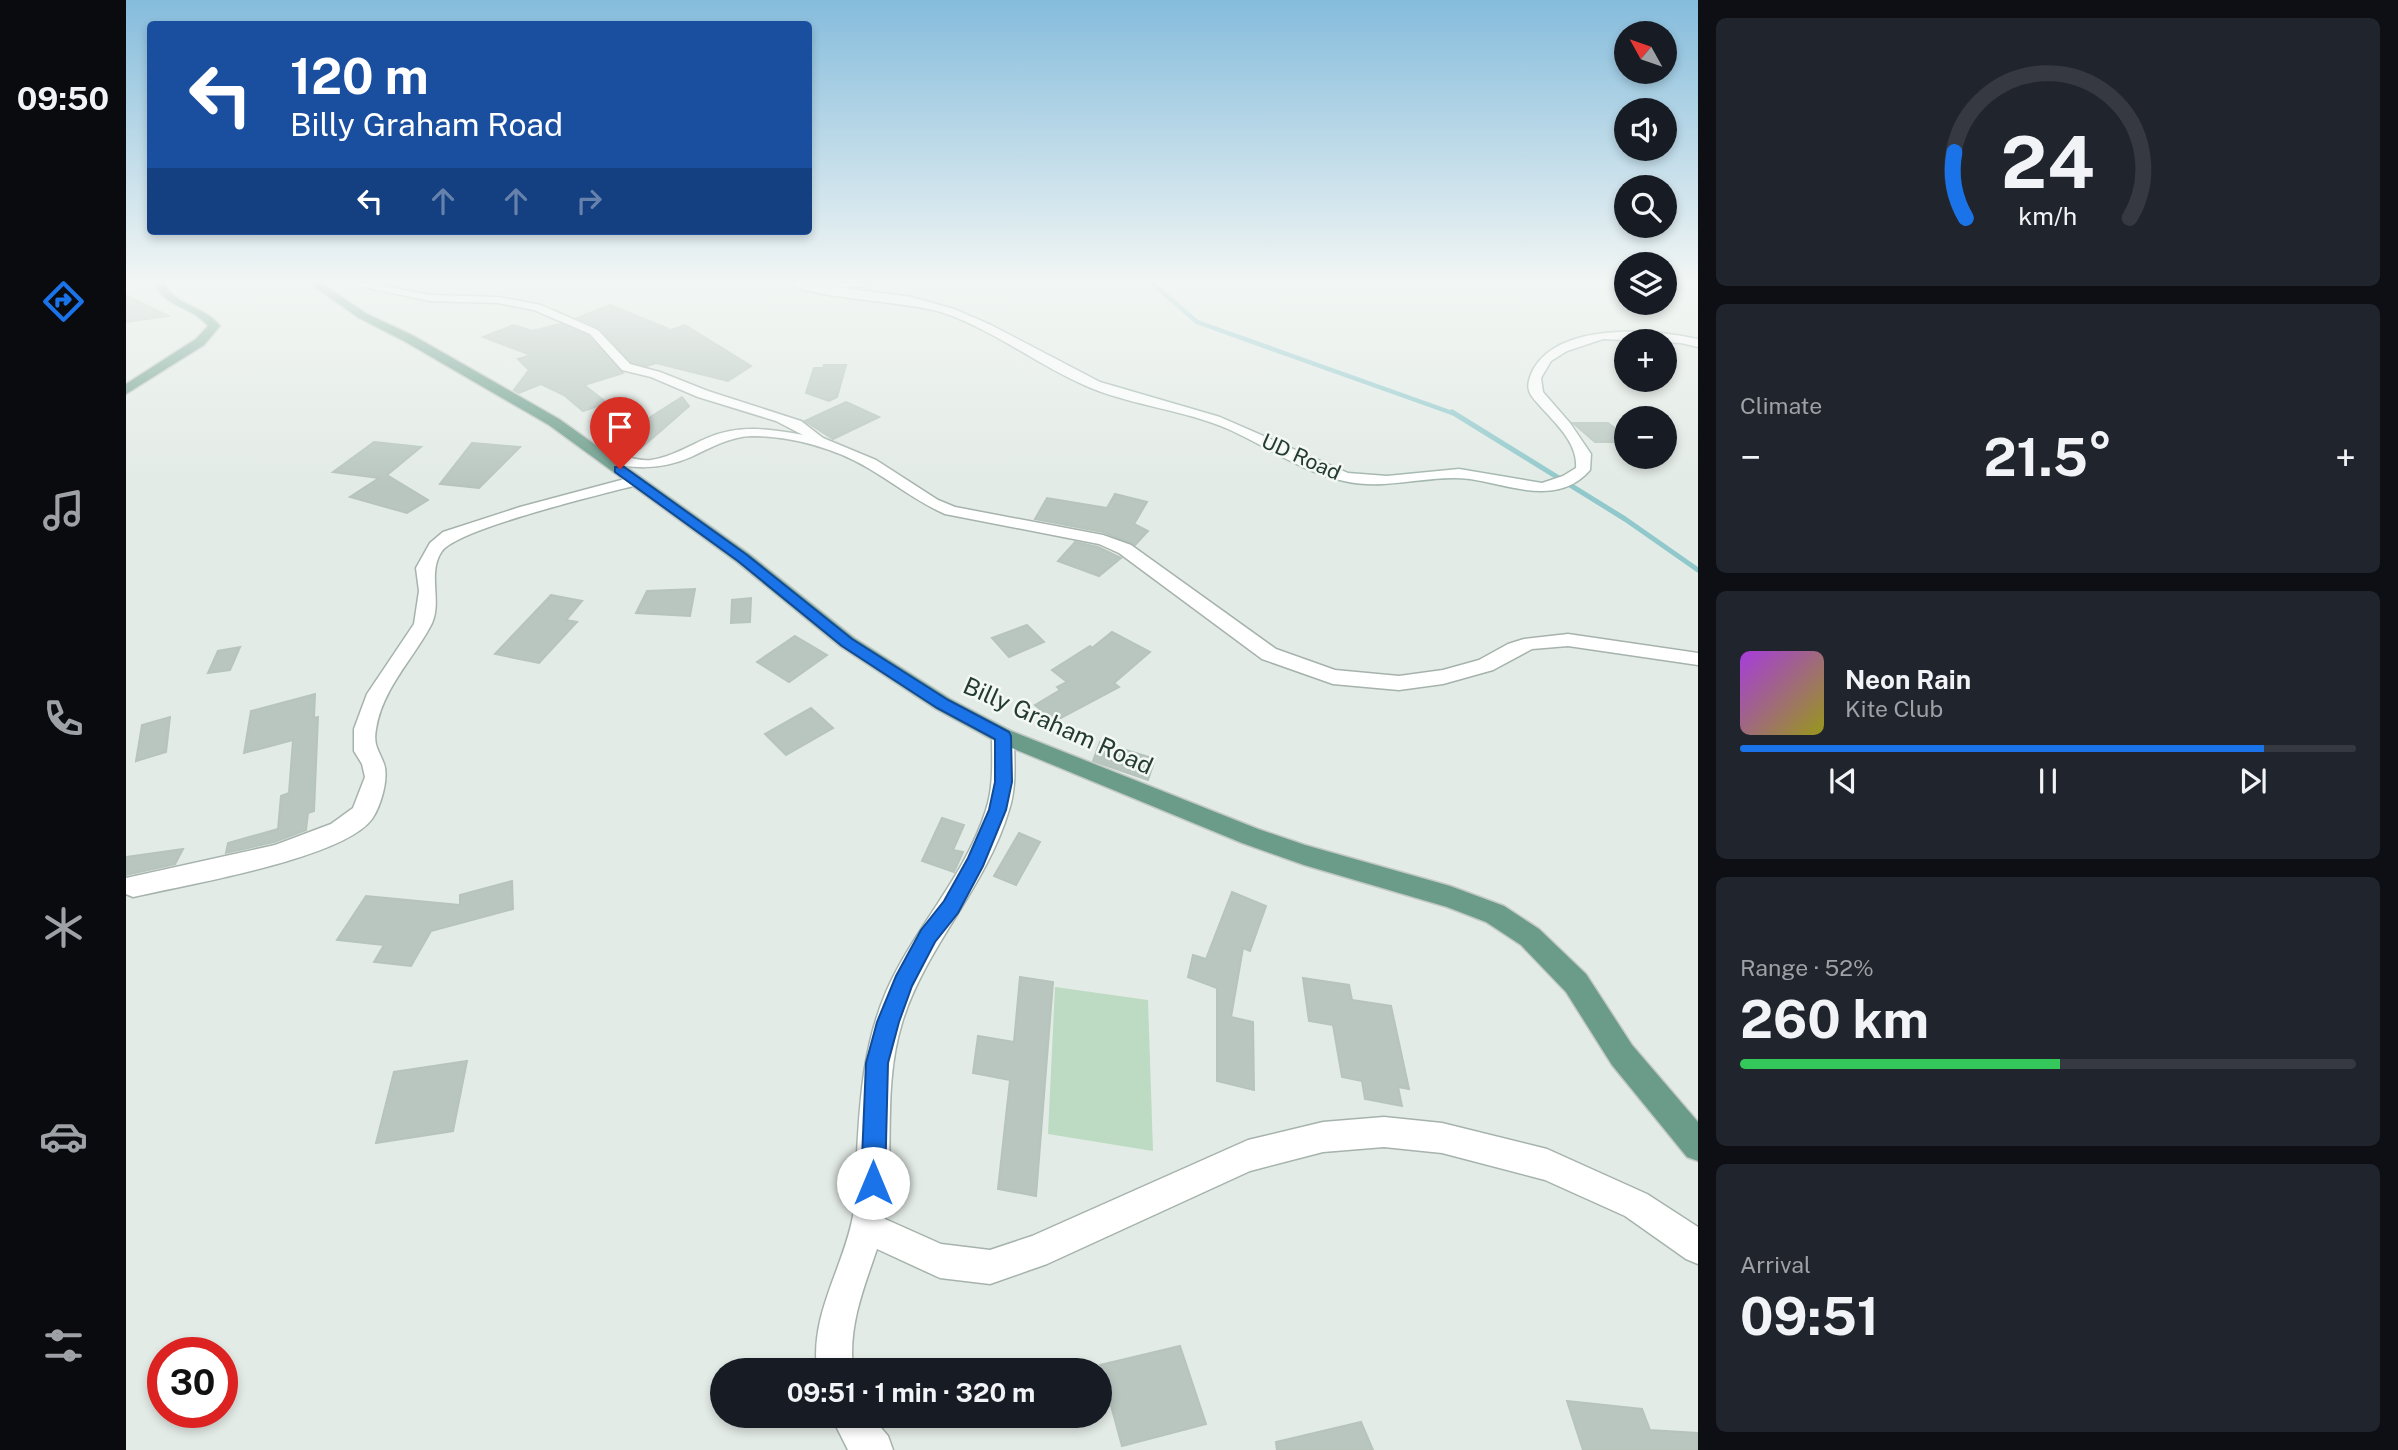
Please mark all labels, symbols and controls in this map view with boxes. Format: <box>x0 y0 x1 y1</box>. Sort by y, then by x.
north arrow <box>1614 21 1676 84</box>
map controls <box>1614 21 1677 469</box>
text: 120 m <box>290 47 429 105</box>
icon: left <box>175 49 266 140</box>
text: 09:50 <box>17 80 109 117</box>
button: sound <box>1614 98 1677 161</box>
text: Billy Graham Road <box>290 106 563 143</box>
text: 24 <box>2001 120 2095 205</box>
button: search <box>1614 175 1677 238</box>
icon: left <box>351 182 389 220</box>
icon: ahead <box>424 182 462 220</box>
icon: ahead <box>497 182 535 220</box>
icon: right <box>570 182 608 220</box>
text: km/h <box>2019 201 2077 231</box>
button: layers <box>1614 252 1677 315</box>
icon: directions <box>39 277 88 326</box>
button: + <box>1614 329 1677 392</box>
text: Climate <box>1740 392 1822 419</box>
pin <box>590 397 650 469</box>
button: − <box>1614 406 1677 469</box>
icon: arrive <box>601 408 639 446</box>
text: 21.5° <box>1983 427 2113 488</box>
street label: UD Road <box>1258 428 1345 485</box>
text: − <box>1740 435 1761 480</box>
text: + <box>2335 435 2356 480</box>
icon: music <box>39 486 88 535</box>
text: Neon Rain <box>1845 664 1971 695</box>
street label: Billy Graham Road <box>959 671 1158 780</box>
icon: phone <box>39 694 88 743</box>
text: Kite Club <box>1845 695 1943 722</box>
icon: previous <box>1824 762 1862 800</box>
icon: pause <box>2029 762 2067 800</box>
icon: next <box>2234 762 2272 800</box>
icon: climate <box>39 903 88 952</box>
text: Range · 52% <box>1740 954 1874 981</box>
text: 260 km <box>1740 989 1929 1050</box>
icon: car <box>39 1112 88 1161</box>
position arrow <box>836 1146 910 1220</box>
text: Arrival <box>1740 1251 1811 1278</box>
text: 09:51 <box>1740 1286 1879 1347</box>
icon: filters <box>39 1321 88 1370</box>
speed limit sign: 30 <box>147 1337 238 1428</box>
text: 09:51 · 1 min · 320 m <box>787 1377 1035 1408</box>

